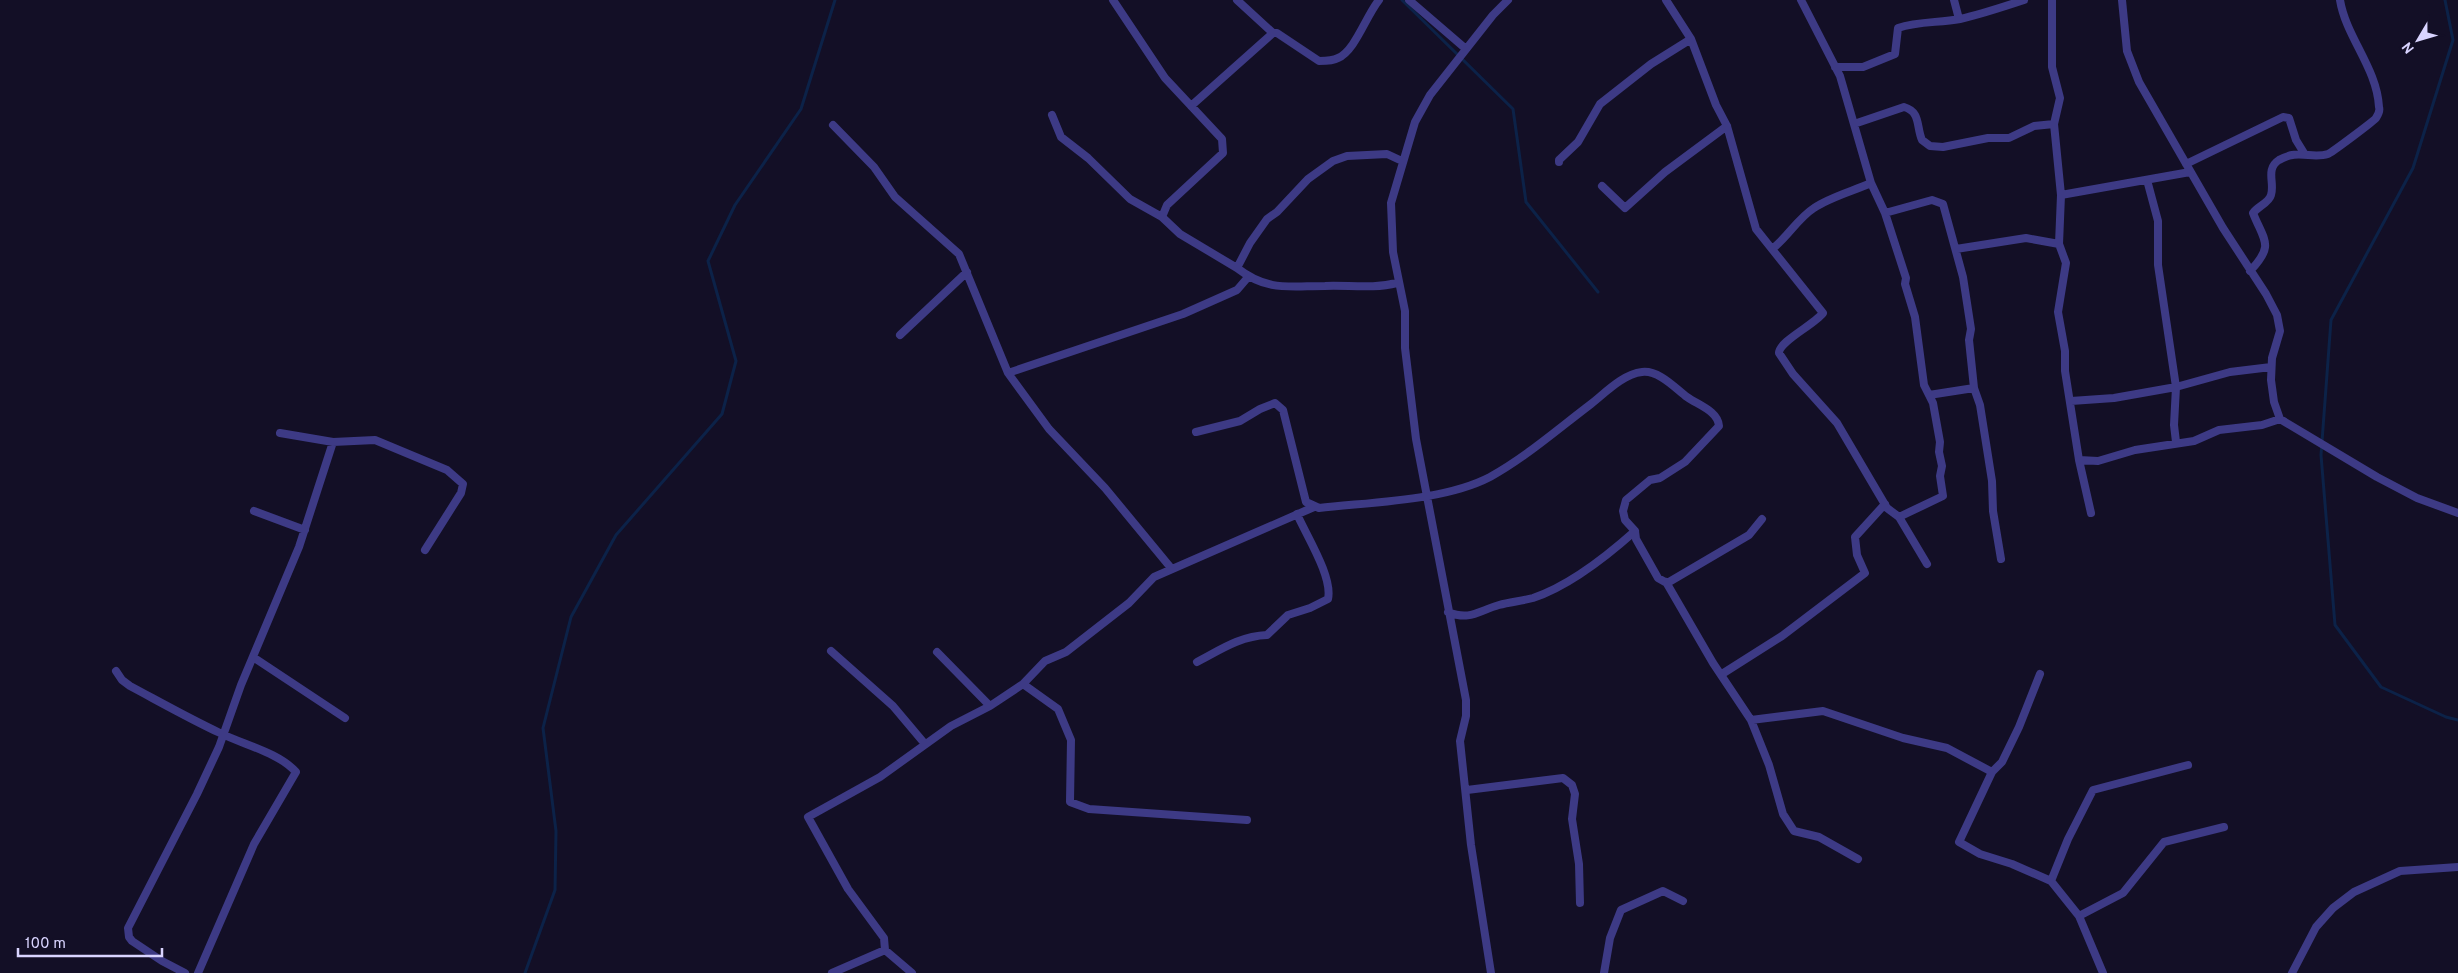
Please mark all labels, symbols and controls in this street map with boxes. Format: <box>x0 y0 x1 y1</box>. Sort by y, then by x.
north arrow <box>2393 15 2443 65</box>
text: N <box>2399 38 2419 56</box>
scale bar <box>18 926 161 958</box>
text: 100 m <box>25 935 66 954</box>

